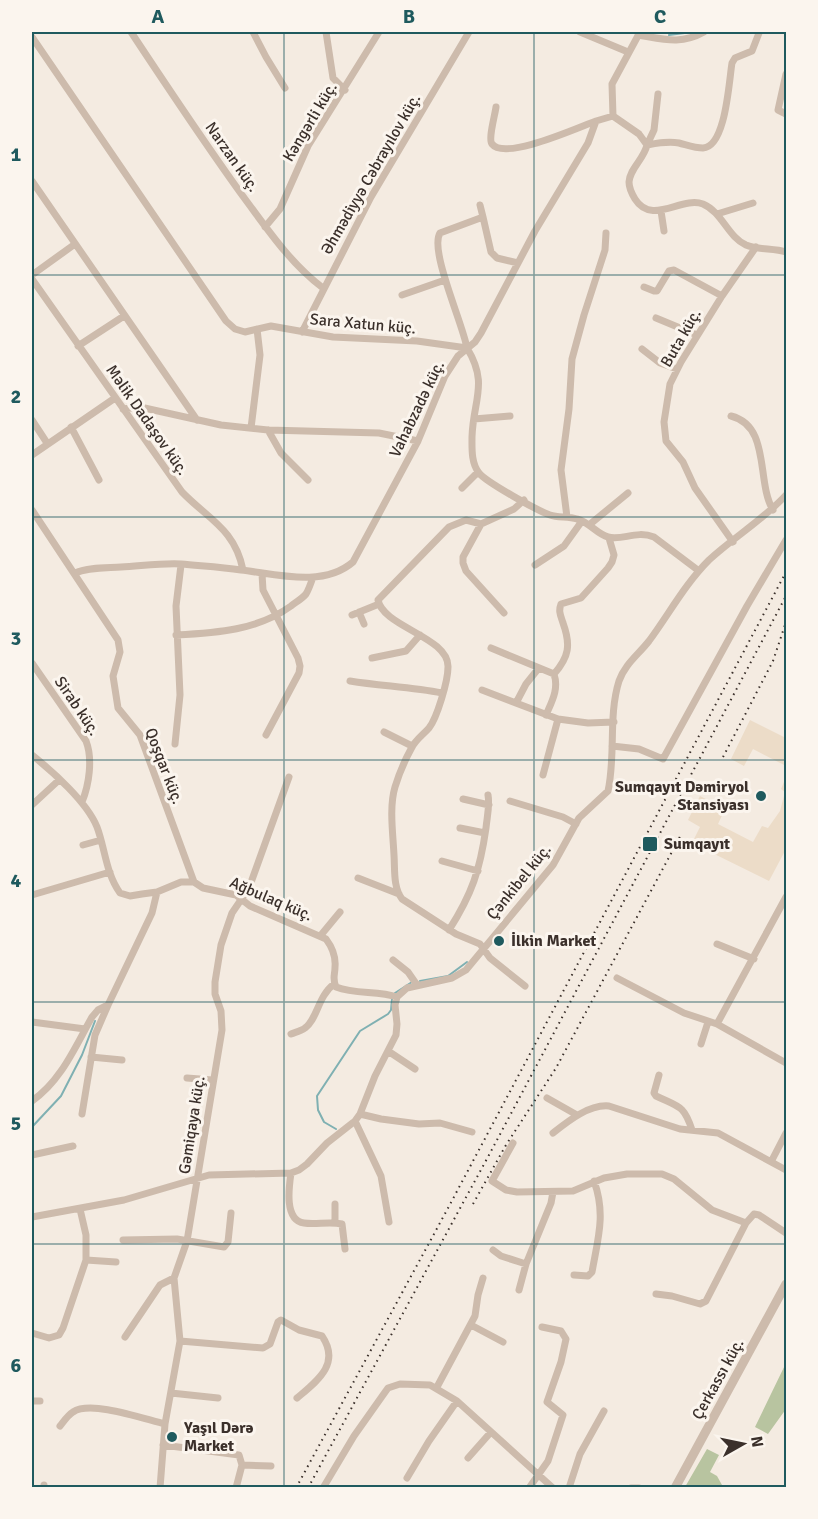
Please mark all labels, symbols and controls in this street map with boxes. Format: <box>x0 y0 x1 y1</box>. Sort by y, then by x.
text: A <box>152 4 165 29</box>
text: B <box>403 4 415 29</box>
text: C <box>654 4 666 29</box>
street label: Kəngərli küç. <box>278 79 342 165</box>
street label: Əhmədiyyə Cəbrayılov küç. <box>317 90 425 258</box>
street label: Narzan küç. <box>201 118 263 196</box>
text: 1 <box>11 142 22 167</box>
street label: Buta küç. <box>656 305 706 371</box>
street label: Sara Xatun küç. <box>309 309 417 339</box>
street label: Vahabzadə küç. <box>385 357 449 461</box>
street label: Məlik Dadaşov küç. <box>101 361 193 479</box>
text: 2 <box>11 384 21 409</box>
text: 3 <box>11 626 21 651</box>
street label: Sirab küç. <box>50 673 104 739</box>
street label: Qoşqar küç. <box>140 725 188 807</box>
place label: Sumqayıt Dəmiryol Stansiyası <box>615 777 749 815</box>
marker: Sumqayıt Dəmiryol Stansiyası <box>754 789 768 803</box>
place label: Sumqayıt <box>664 834 730 854</box>
marker: Sumqayıt <box>641 835 659 853</box>
street label: Çənkibel küç. <box>482 840 556 924</box>
text: 4 <box>11 868 22 893</box>
street label: Ağbulaq küç. <box>226 873 316 925</box>
place label: İlkin Market <box>511 931 596 951</box>
marker: İlkin Market <box>492 934 506 948</box>
street label: Gəmiqaya küç. <box>174 1075 210 1175</box>
text: 5 <box>11 1111 21 1136</box>
street label: Çerkassı küç. <box>688 1335 748 1423</box>
text: 6 <box>11 1353 22 1378</box>
north arrow <box>713 1414 773 1474</box>
place label: Yaşıl Dərə Market <box>183 1418 254 1456</box>
marker: Yaşıl Dərə Market <box>165 1430 179 1444</box>
text: N <box>746 1435 768 1449</box>

